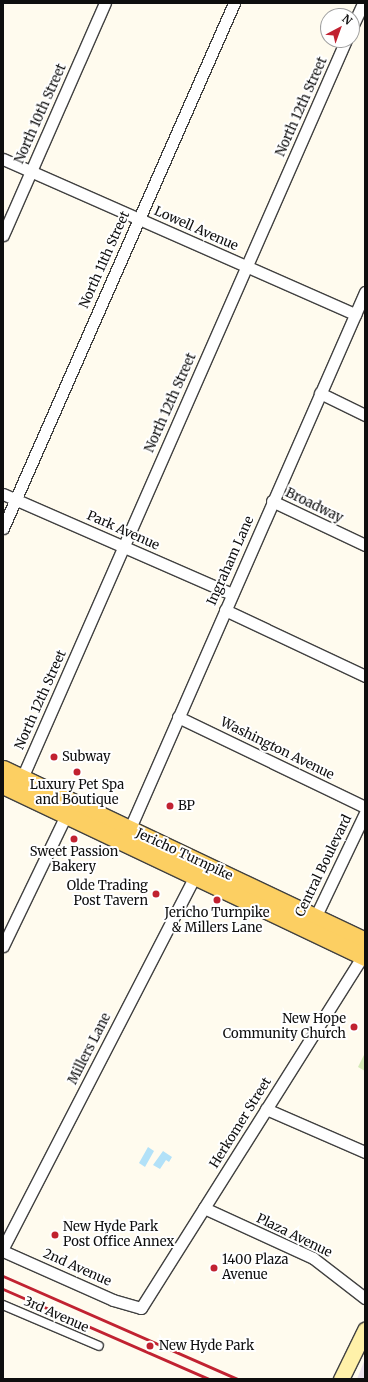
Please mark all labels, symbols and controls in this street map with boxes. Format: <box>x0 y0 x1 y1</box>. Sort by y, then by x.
north arrow <box>320 8 360 48</box>
text: N <box>339 12 355 28</box>
street label: North 12th Street <box>273 55 331 159</box>
street label: North 10th Street <box>12 62 70 166</box>
street label: Lowell Avenue <box>152 204 240 254</box>
street label: North 11th Street <box>77 209 133 311</box>
street label: North 12th Street <box>142 351 200 455</box>
street label: Broadway <box>283 485 345 527</box>
street label: Park Avenue <box>84 508 162 554</box>
street label: Ingraham Lane <box>204 514 258 608</box>
street label: North 12th Street <box>12 648 70 752</box>
street label: Washington Avenue <box>218 715 336 783</box>
place label: Subway <box>62 749 111 765</box>
marker: Subway <box>49 752 59 762</box>
marker: Luxury Pet Spa and Boutique <box>72 767 82 777</box>
place label: Luxury Pet Spa and Boutique <box>30 778 124 809</box>
place label: BP <box>178 798 195 814</box>
marker: BP <box>165 801 175 811</box>
street label: Central Boulevard <box>292 812 356 920</box>
street label: Jericho Turnpike <box>133 826 235 884</box>
marker: Sweet Passion Bakery <box>69 834 79 844</box>
place label: Sweet Passion Bakery <box>30 845 118 876</box>
place label: Olde Trading Post Tavern <box>67 879 148 910</box>
marker: Olde Trading Post Tavern <box>151 889 161 899</box>
marker: Jericho Turnpike & Millers Lane <box>212 895 222 905</box>
place label: Jericho Turnpike & Millers Lane <box>164 906 270 937</box>
street label: Millers Lane <box>65 1011 115 1087</box>
place label: New Hope Community Church <box>223 1012 346 1043</box>
marker: New Hope Community Church <box>349 1022 359 1032</box>
street label: Herkomer Street <box>207 1075 275 1171</box>
street label: Plaza Avenue <box>254 1211 334 1261</box>
place label: New Hyde Park Post Office Annex <box>63 1220 174 1251</box>
marker: New Hyde Park Post Office Annex <box>50 1230 60 1240</box>
street label: 2nd Avenue <box>41 1246 113 1290</box>
place label: 1400 Plaza Avenue <box>222 1253 288 1284</box>
marker: 1400 Plaza Avenue <box>209 1263 219 1273</box>
street label: 3rd Avenue <box>21 1294 91 1336</box>
place label: New Hyde Park <box>159 1338 254 1354</box>
marker: New Hyde Park <box>144 1340 156 1352</box>

